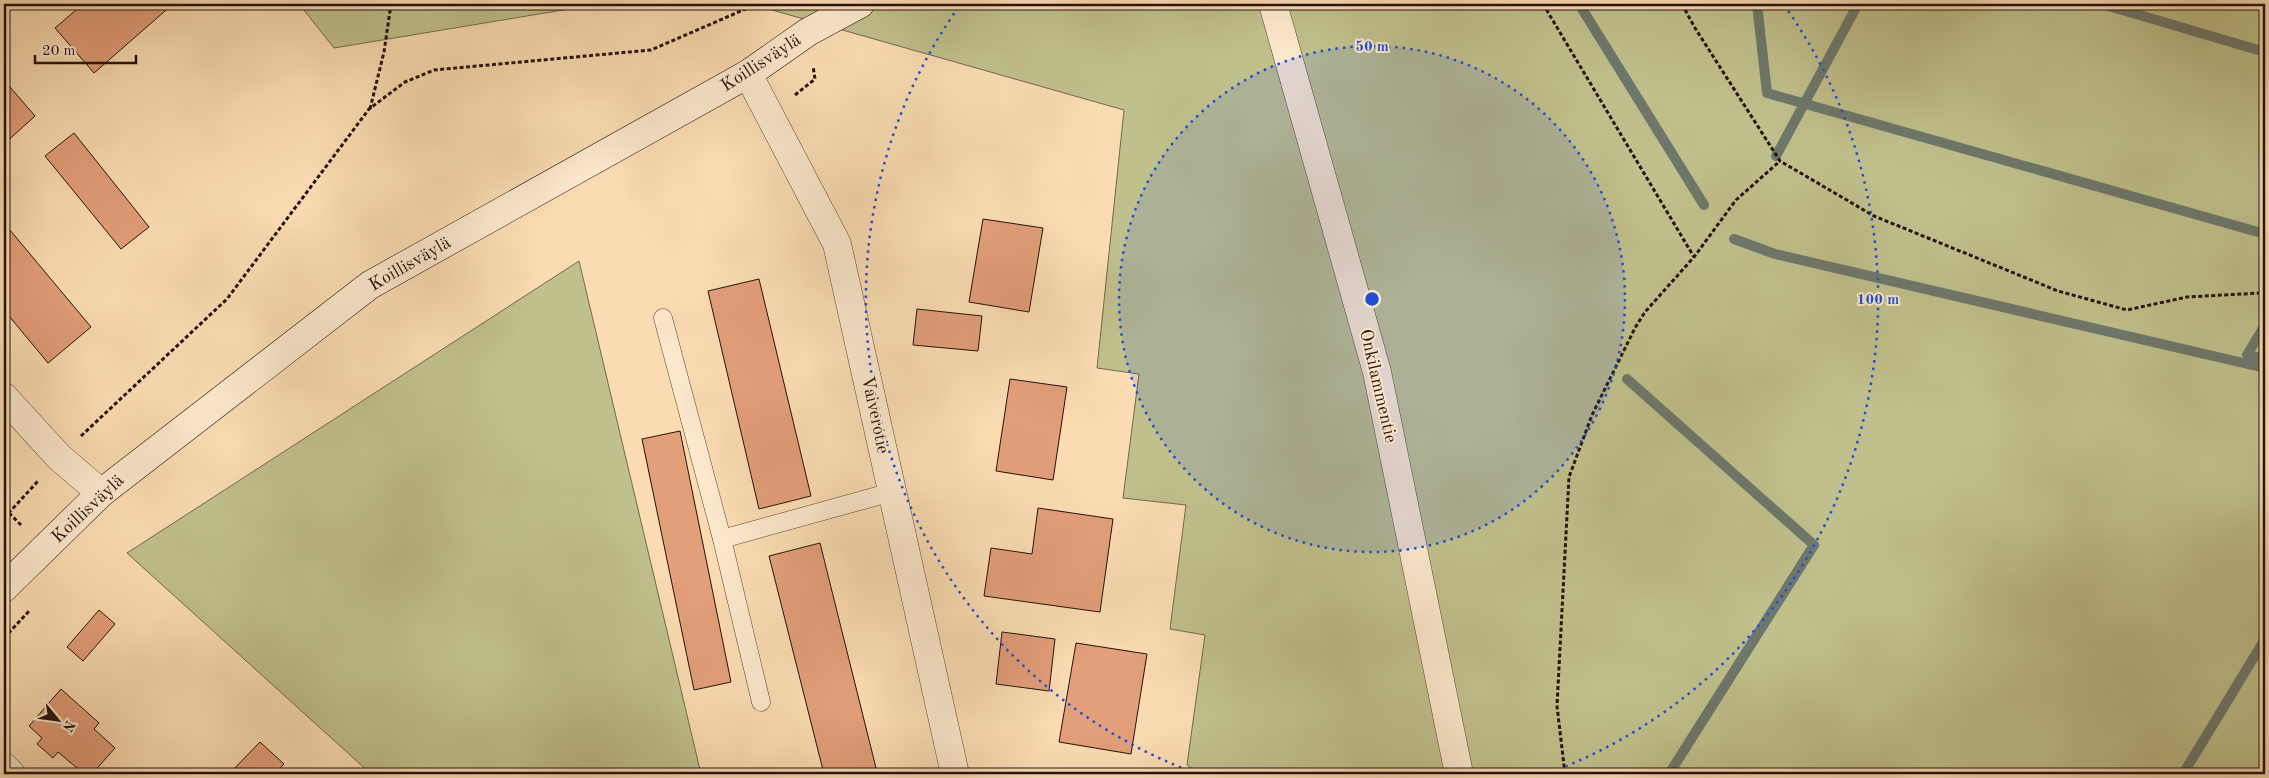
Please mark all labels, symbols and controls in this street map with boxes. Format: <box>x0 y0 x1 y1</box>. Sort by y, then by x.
street label: Koillisväylä <box>718 31 804 95</box>
scale bar <box>35 32 136 64</box>
text: 50 m <box>1355 40 1389 55</box>
text: 20 m <box>42 44 76 59</box>
street label: Koillisväylä <box>366 233 454 295</box>
centre of rings <box>1363 290 1381 308</box>
text: 100 m <box>1857 293 1899 308</box>
street label: Onkilammentie <box>1356 327 1400 445</box>
street label: Vaiverotie <box>858 375 892 455</box>
street label: Koillisväylä <box>48 471 128 547</box>
north arrow <box>32 696 82 746</box>
text: N <box>60 718 77 734</box>

